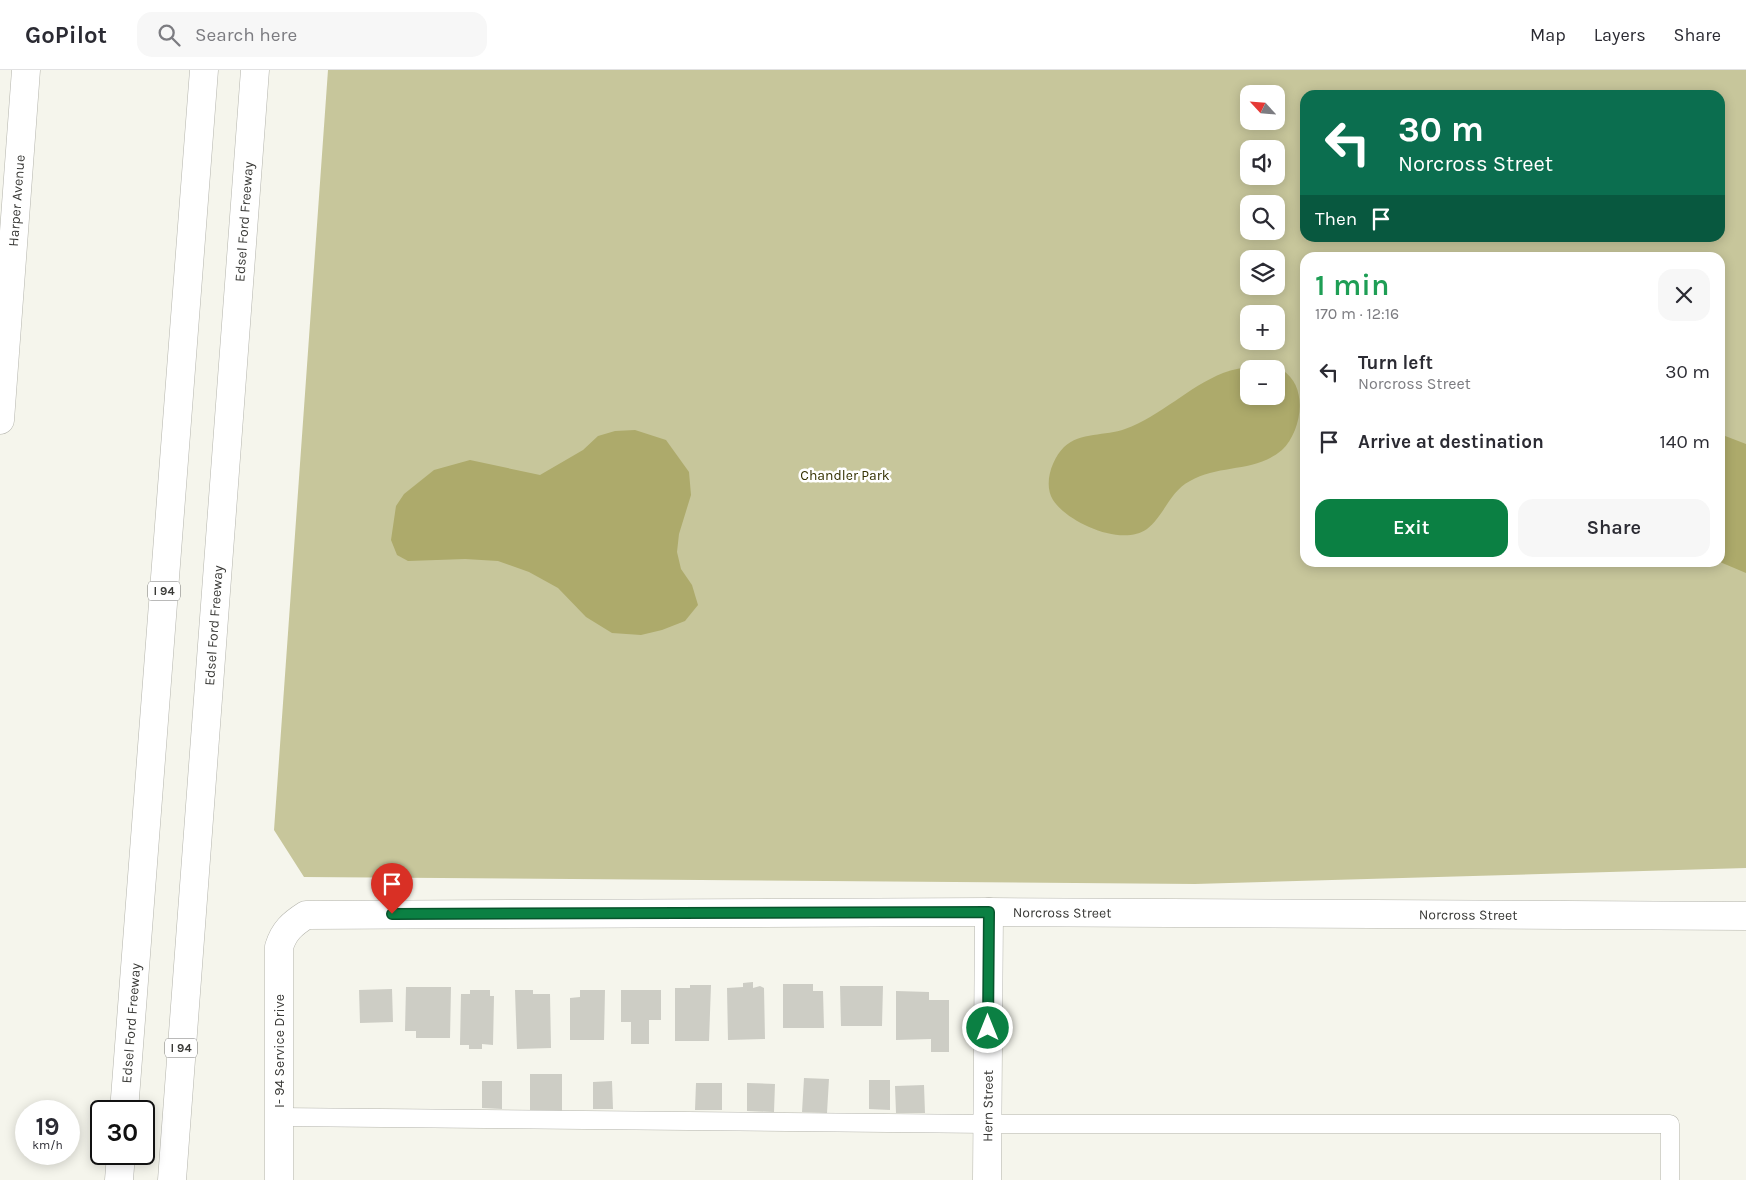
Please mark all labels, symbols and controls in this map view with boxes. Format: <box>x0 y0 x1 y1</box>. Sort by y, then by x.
search box <box>137 12 487 57</box>
text: GoPilot <box>25 21 107 49</box>
icon: search <box>155 21 183 49</box>
text: Search here <box>195 24 297 46</box>
text: Map <box>1530 24 1566 46</box>
text: Layers <box>1594 24 1646 46</box>
text: Share <box>1674 24 1721 46</box>
north arrow <box>1240 85 1285 130</box>
map controls <box>1240 85 1285 405</box>
text: 30 m <box>1398 109 1484 150</box>
icon: left <box>1315 110 1380 175</box>
button: sound <box>1240 140 1285 185</box>
text: Norcross Street <box>1398 151 1553 177</box>
street label: Harper Avenue <box>4 154 28 247</box>
street label: Edsel Ford Freeway <box>231 160 257 282</box>
button: search <box>1240 195 1285 240</box>
icon: arrive <box>1367 205 1395 233</box>
text: Then <box>1315 208 1357 230</box>
button: layers <box>1240 250 1285 295</box>
text: 1 min <box>1315 267 1389 303</box>
button: close <box>1658 269 1710 321</box>
text: 170 m · 12:16 <box>1315 304 1399 323</box>
button: + <box>1240 305 1285 350</box>
text: Turn left <box>1358 352 1433 374</box>
icon: left <box>1315 358 1343 386</box>
button: − <box>1240 360 1285 405</box>
text: 30 m <box>1665 361 1710 383</box>
text: Norcross Street <box>1358 374 1471 393</box>
icon: arrive <box>1315 428 1343 456</box>
text: Arrive at destination <box>1358 431 1544 453</box>
text: 140 m <box>1660 431 1710 453</box>
park label: Chandler Park <box>800 467 890 484</box>
button: Exit <box>1315 499 1508 557</box>
button: Share <box>1518 499 1710 557</box>
street label: Edsel Ford Freeway <box>200 564 226 686</box>
road number: I 94 <box>148 582 180 600</box>
pin <box>371 863 413 914</box>
icon: arrive <box>378 870 406 898</box>
street label: Norcross Street <box>1013 904 1111 921</box>
street label: Norcross Street <box>1419 906 1517 923</box>
street label: Edsel Ford Freeway <box>118 962 144 1084</box>
street label: I- 94 Service Drive <box>271 994 288 1108</box>
position arrow <box>961 1001 1013 1053</box>
road number: I 94 <box>165 1038 197 1058</box>
street label: Hern Street <box>979 1070 996 1142</box>
speed limit sign: 30 <box>90 1100 155 1165</box>
text: 19 <box>35 1112 60 1141</box>
text: km/h <box>32 1138 63 1152</box>

